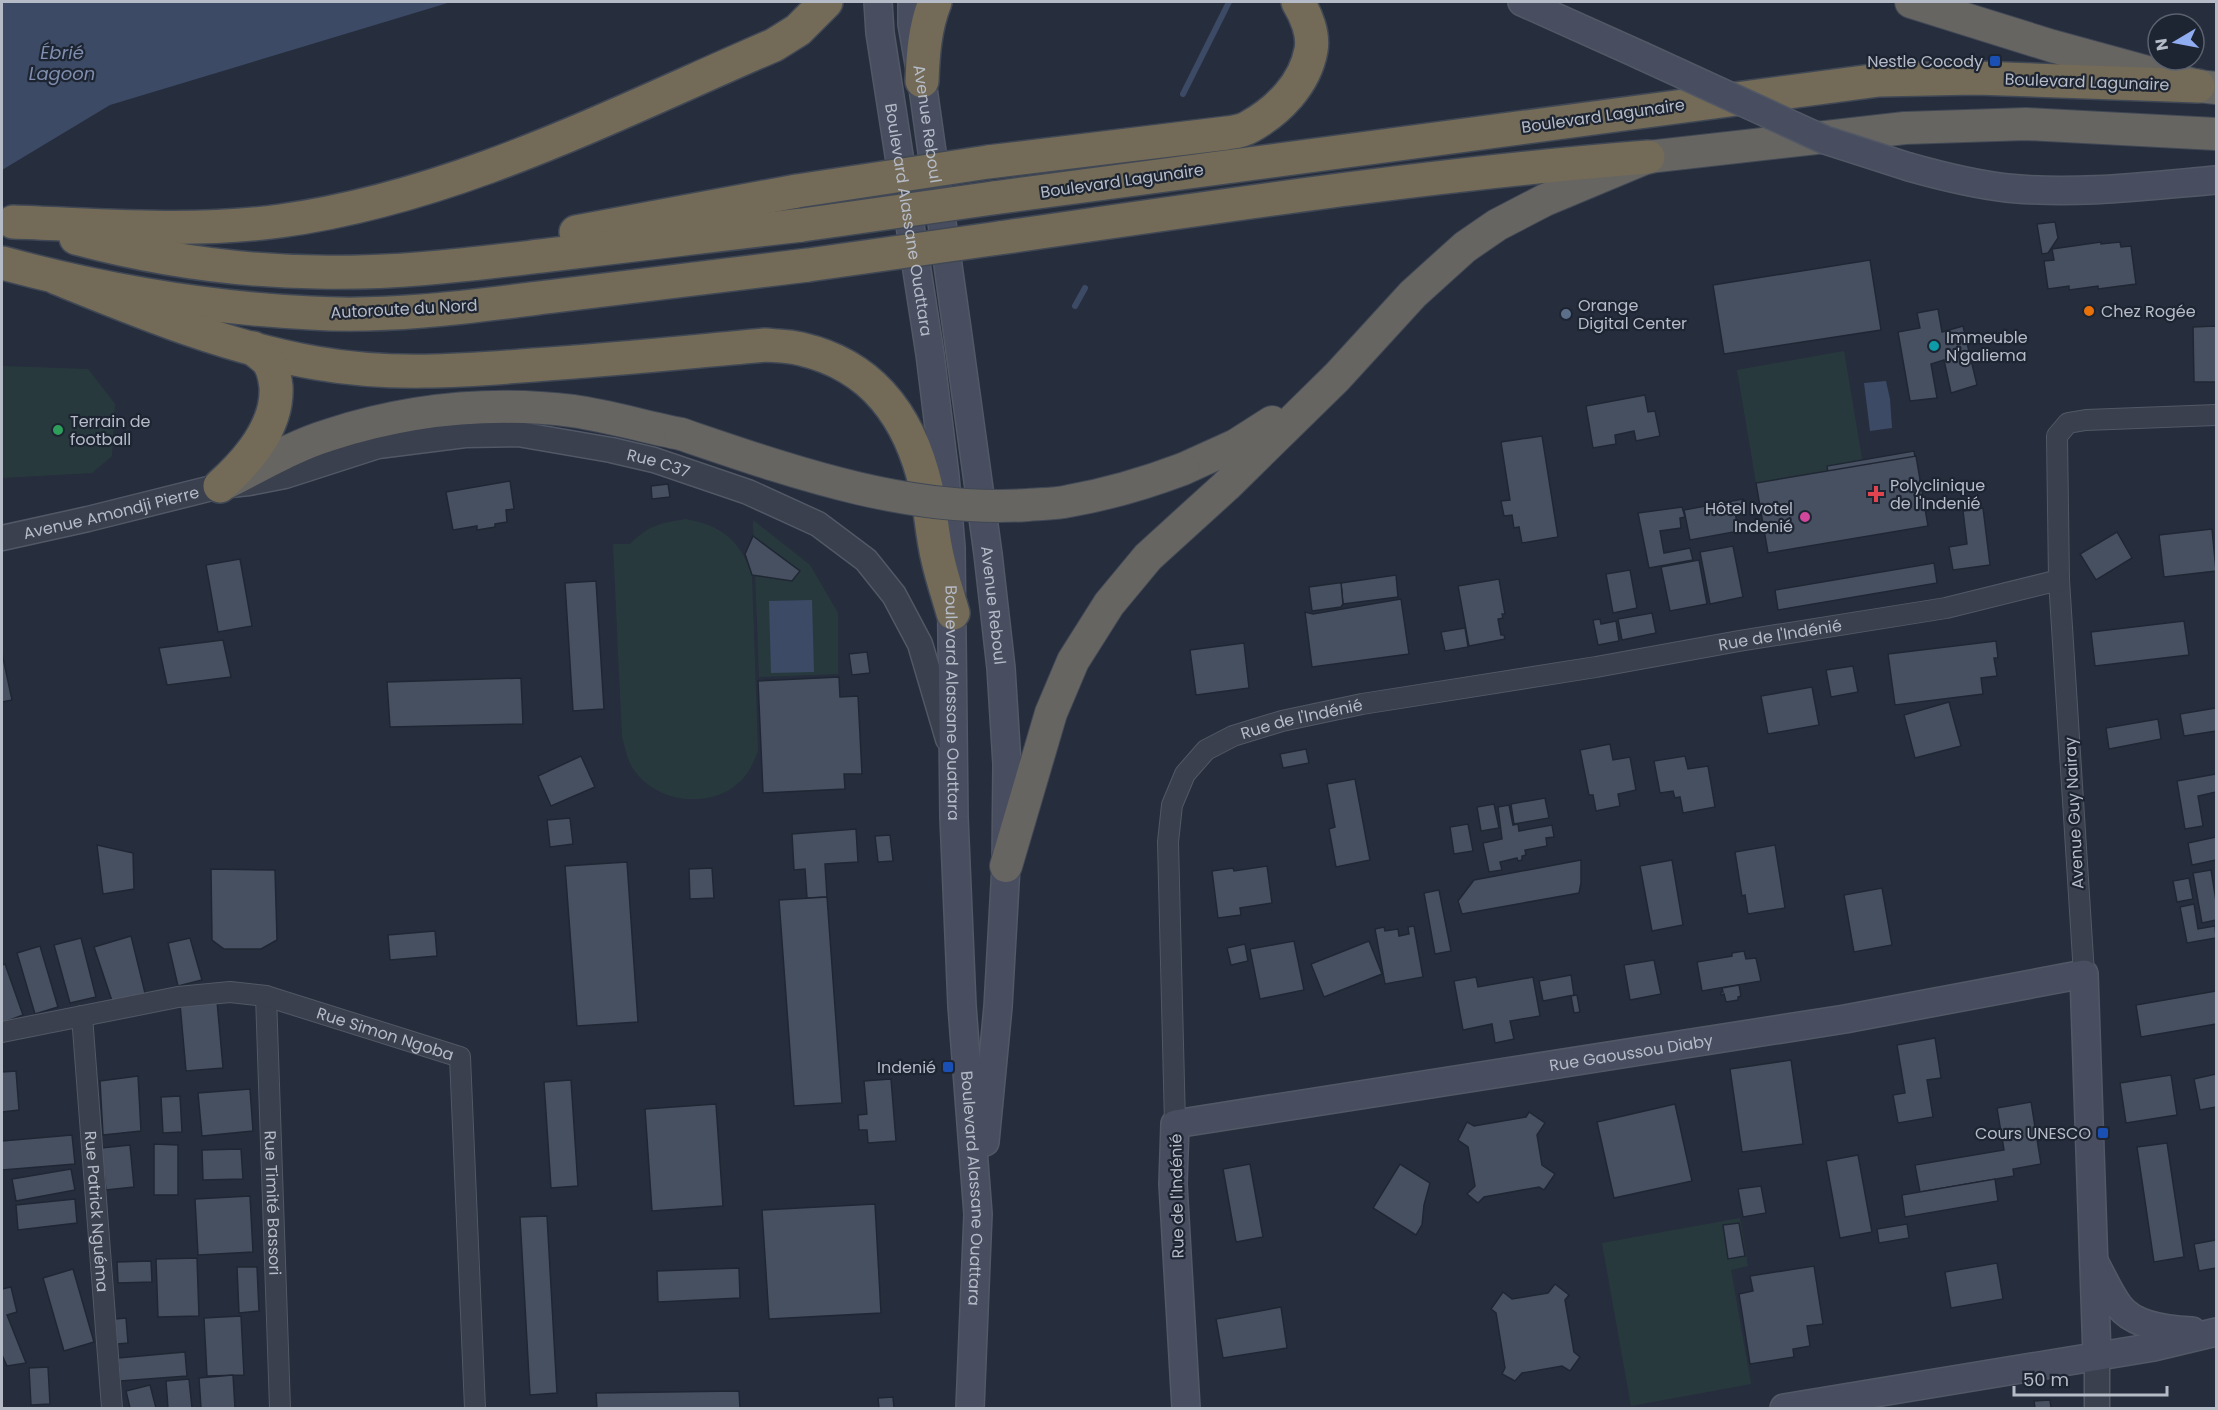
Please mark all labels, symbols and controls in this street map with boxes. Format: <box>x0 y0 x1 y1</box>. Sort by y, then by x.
north arrow <box>2146 12 2206 72</box>
text: N <box>2149 37 2174 52</box>
water label: Ébrié Lagoon <box>29 40 95 86</box>
place label: Nestle Cocody <box>1867 50 1983 73</box>
marker: Nestle Cocody <box>1988 54 2002 68</box>
street label: Avenue Reboul <box>908 63 948 184</box>
street label: Boulevard Lagunaire <box>2004 68 2170 96</box>
street label: Boulevard Lagunaire <box>1520 93 1686 139</box>
street label: Boulevard Alassane Ouattara <box>880 102 939 338</box>
street label: Boulevard Lagunaire <box>1039 158 1205 204</box>
street label: Autoroute du Nord <box>330 294 478 324</box>
place label: Orange Digital Center <box>1578 294 1687 335</box>
place label: Chez Rogée <box>2101 300 2196 323</box>
marker: Chez Rogée <box>2082 304 2096 318</box>
marker: Orange Digital Center <box>1559 307 1573 321</box>
place label: Immeuble N'galiema <box>1946 326 2028 367</box>
marker: Immeuble N'galiema <box>1927 339 1941 353</box>
place label: Terrain de football <box>70 410 151 451</box>
marker: Terrain de football <box>51 423 65 437</box>
street label: Rue C37 <box>625 443 693 483</box>
place label: Polyclinique de l'Indenié <box>1890 474 1985 515</box>
street label: Avenue Amondji Pierre <box>21 480 201 545</box>
marker: Polyclinique de l'Indenié <box>1867 485 1885 503</box>
place label: Hôtel Ivotel Indenié <box>1705 497 1793 538</box>
marker: Hôtel Ivotel Indenié <box>1798 510 1812 524</box>
street label: Avenue Reboul <box>975 544 1012 666</box>
street label: Boulevard Alassane Ouattara <box>940 585 966 821</box>
street label: Rue de l'Indénié <box>1716 613 1843 656</box>
street label: Rue de l'Indénié <box>1238 693 1365 745</box>
street label: Avenue Guy Nairay <box>2059 736 2089 890</box>
street label: Rue Simon Ngoba <box>314 1001 457 1066</box>
street label: Rue Gaoussou Diaby <box>1548 1028 1715 1077</box>
place label: Indenié <box>877 1056 936 1079</box>
marker: Indenié <box>941 1060 955 1074</box>
street label: Boulevard Alassane Ouattara <box>956 1070 990 1306</box>
place label: Cours UNESCO <box>1975 1122 2091 1145</box>
marker: Cours UNESCO <box>2096 1126 2110 1140</box>
street label: Rue Patrick Nguéma <box>79 1130 115 1293</box>
street label: Rue Timité Bassori <box>259 1130 287 1276</box>
street label: Rue de l'Indénié <box>1164 1133 1190 1259</box>
scale bar <box>2014 1359 2167 1397</box>
text: 50 m <box>2023 1367 2069 1392</box>

